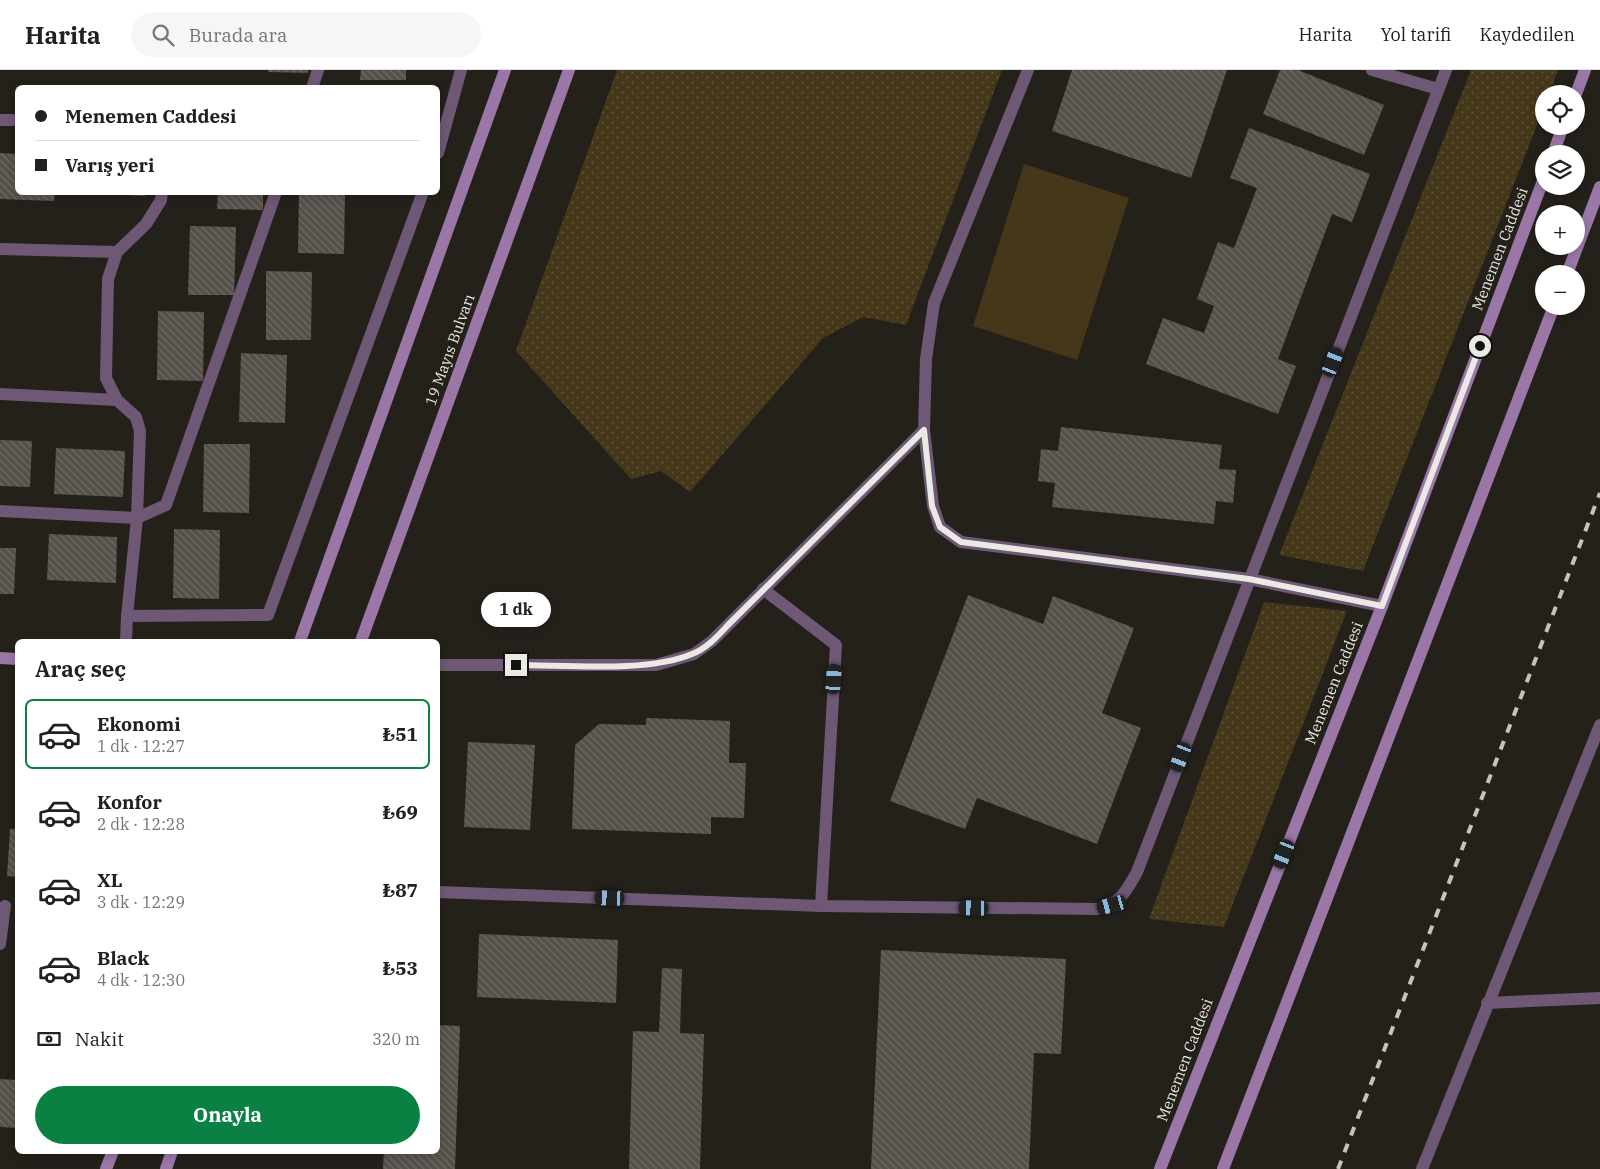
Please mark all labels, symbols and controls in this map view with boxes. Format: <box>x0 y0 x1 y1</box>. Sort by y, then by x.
search box <box>131 12 481 57</box>
text: Harita <box>25 19 101 51</box>
icon: search <box>149 21 177 49</box>
text: Burada ara <box>189 23 287 47</box>
text: Harita <box>1299 23 1352 46</box>
text: Yol tarifi <box>1380 23 1451 46</box>
text: Kaydedilen <box>1479 23 1575 46</box>
map controls <box>1535 85 1585 315</box>
button: locate <box>1535 85 1585 135</box>
text: Menemen Caddesi <box>65 104 236 128</box>
button: layers <box>1535 145 1585 195</box>
text: Varış yeri <box>65 153 154 177</box>
street label: Menemen Caddesi <box>1467 184 1532 313</box>
button: + <box>1535 205 1585 255</box>
button: − <box>1535 265 1585 315</box>
street label: 19 Mayıs Bulvarı <box>421 291 479 408</box>
route start <box>1469 335 1491 357</box>
car <box>1320 345 1345 379</box>
callout: 1 dk <box>481 592 551 628</box>
text: 1 dk <box>499 599 533 619</box>
street label: Menemen Caddesi <box>1300 619 1367 747</box>
text: Araç seç <box>35 654 126 683</box>
route end <box>505 654 527 676</box>
car <box>825 664 842 694</box>
icon: car <box>37 712 82 757</box>
text: Ekonomi <box>97 712 181 736</box>
text: ₺51 <box>383 722 418 746</box>
text: 1 dk · 12:27 <box>97 736 185 756</box>
car <box>1168 740 1193 774</box>
icon: car <box>37 790 82 835</box>
text: Konfor <box>97 790 162 814</box>
text: ₺69 <box>383 800 418 824</box>
text: 2 dk · 12:28 <box>97 814 185 834</box>
car <box>1271 837 1296 871</box>
icon: car <box>37 868 82 913</box>
text: XL <box>97 868 123 892</box>
text: ₺87 <box>383 878 418 902</box>
car <box>594 890 625 906</box>
text: 3 dk · 12:29 <box>97 892 185 912</box>
car <box>1095 894 1128 916</box>
car <box>958 900 989 916</box>
icon: car <box>37 946 82 991</box>
text: Black <box>97 946 149 970</box>
text: ₺53 <box>383 956 418 980</box>
text: 4 dk · 12:30 <box>97 970 185 990</box>
street label: Menemen Caddesi <box>1152 995 1217 1124</box>
icon: cash <box>35 1025 63 1053</box>
text: Nakit <box>75 1027 124 1051</box>
text: 320 m <box>372 1029 420 1049</box>
button: Onayla <box>35 1086 420 1144</box>

